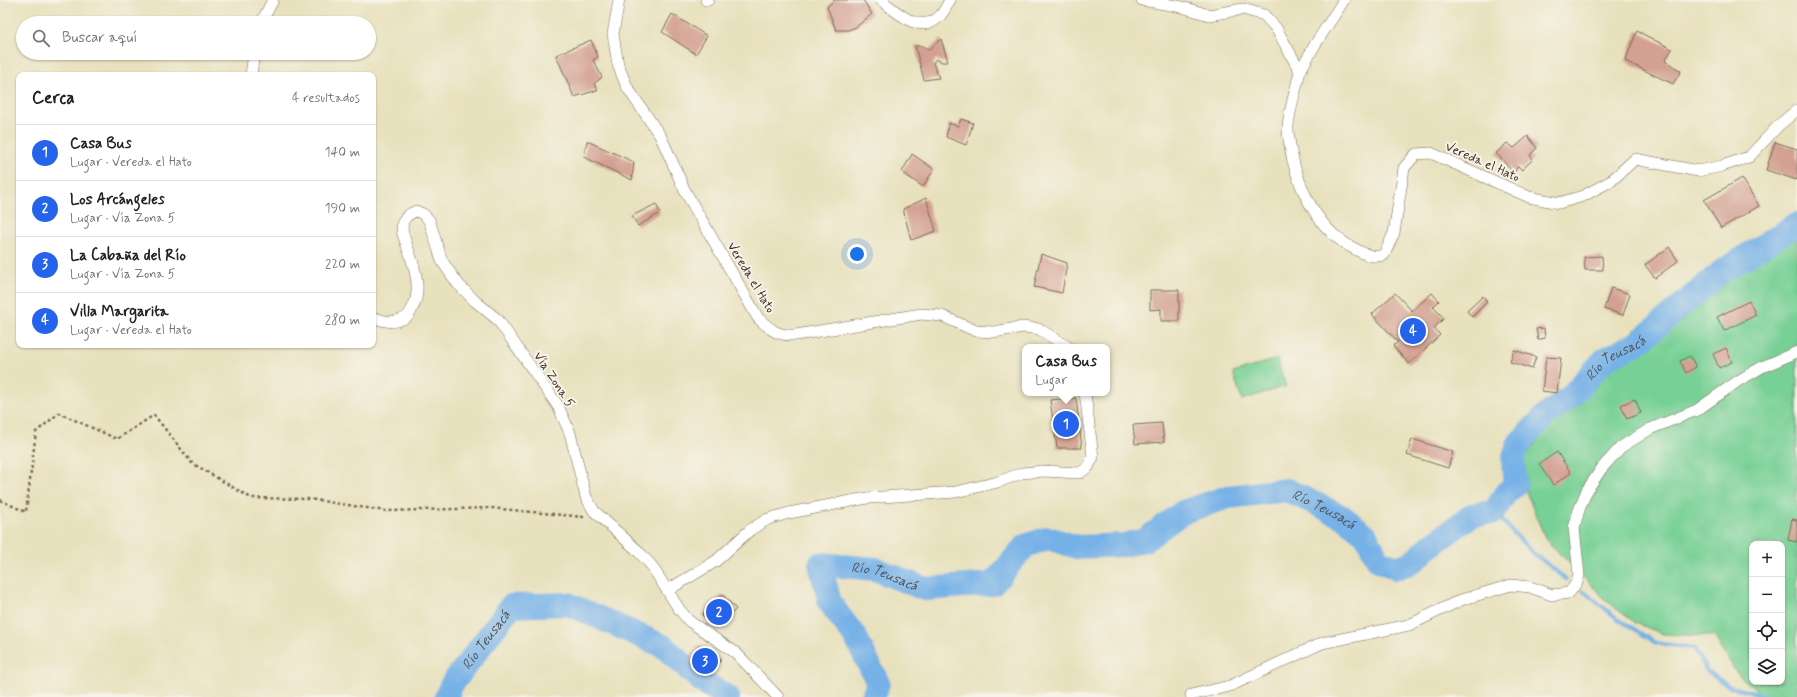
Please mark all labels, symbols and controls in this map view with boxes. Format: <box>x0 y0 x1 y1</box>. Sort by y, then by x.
search box <box>16 16 376 60</box>
icon: search <box>30 27 52 49</box>
text: Buscar aquí <box>62 28 137 48</box>
text: Cerca <box>32 87 75 109</box>
text: 4 resultados <box>292 90 360 107</box>
text: Casa Bus <box>70 134 132 154</box>
street label: Vereda el Hato <box>1442 138 1522 186</box>
text: 1 <box>42 144 48 161</box>
text: 140 m <box>325 144 360 161</box>
text: Lugar · Vereda el Hato <box>70 154 192 171</box>
text: Los Arcángeles <box>70 190 165 210</box>
text: 2 <box>42 200 48 217</box>
text: 190 m <box>325 200 360 217</box>
text: Lugar · Vía Zona 5 <box>70 210 175 227</box>
street label: Vereda el Hato <box>723 239 779 316</box>
your location <box>847 244 867 264</box>
text: La Cabaña del Río <box>70 246 186 266</box>
text: 3 <box>42 256 48 273</box>
text: 220 m <box>325 256 360 273</box>
text: Lugar · Vía Zona 5 <box>70 266 175 283</box>
text: Villa Margarita <box>70 302 168 322</box>
text: 4 <box>41 312 49 329</box>
text: 280 m <box>325 312 360 329</box>
pin: 4 <box>1400 316 1426 346</box>
text: Lugar · Vereda el Hato <box>70 322 192 339</box>
water label: Río Teusacá <box>1582 332 1650 385</box>
popup <box>1022 344 1110 396</box>
street label: Vía Zona 5 <box>529 349 578 411</box>
text: Casa Bus <box>1035 352 1097 372</box>
text: Lugar <box>1035 372 1067 389</box>
pin: 1 <box>1053 409 1079 439</box>
water label: Río Teusacá <box>1289 486 1360 534</box>
map controls <box>1749 541 1785 685</box>
button: + <box>1749 541 1785 577</box>
water label: Río Teusacá <box>850 559 921 595</box>
button: − <box>1749 577 1785 613</box>
pin: 2 <box>706 597 732 627</box>
water label: Río Teusacá <box>458 607 515 673</box>
button: locate <box>1749 613 1785 649</box>
pin: 3 <box>692 646 718 676</box>
button: layers <box>1749 649 1785 685</box>

